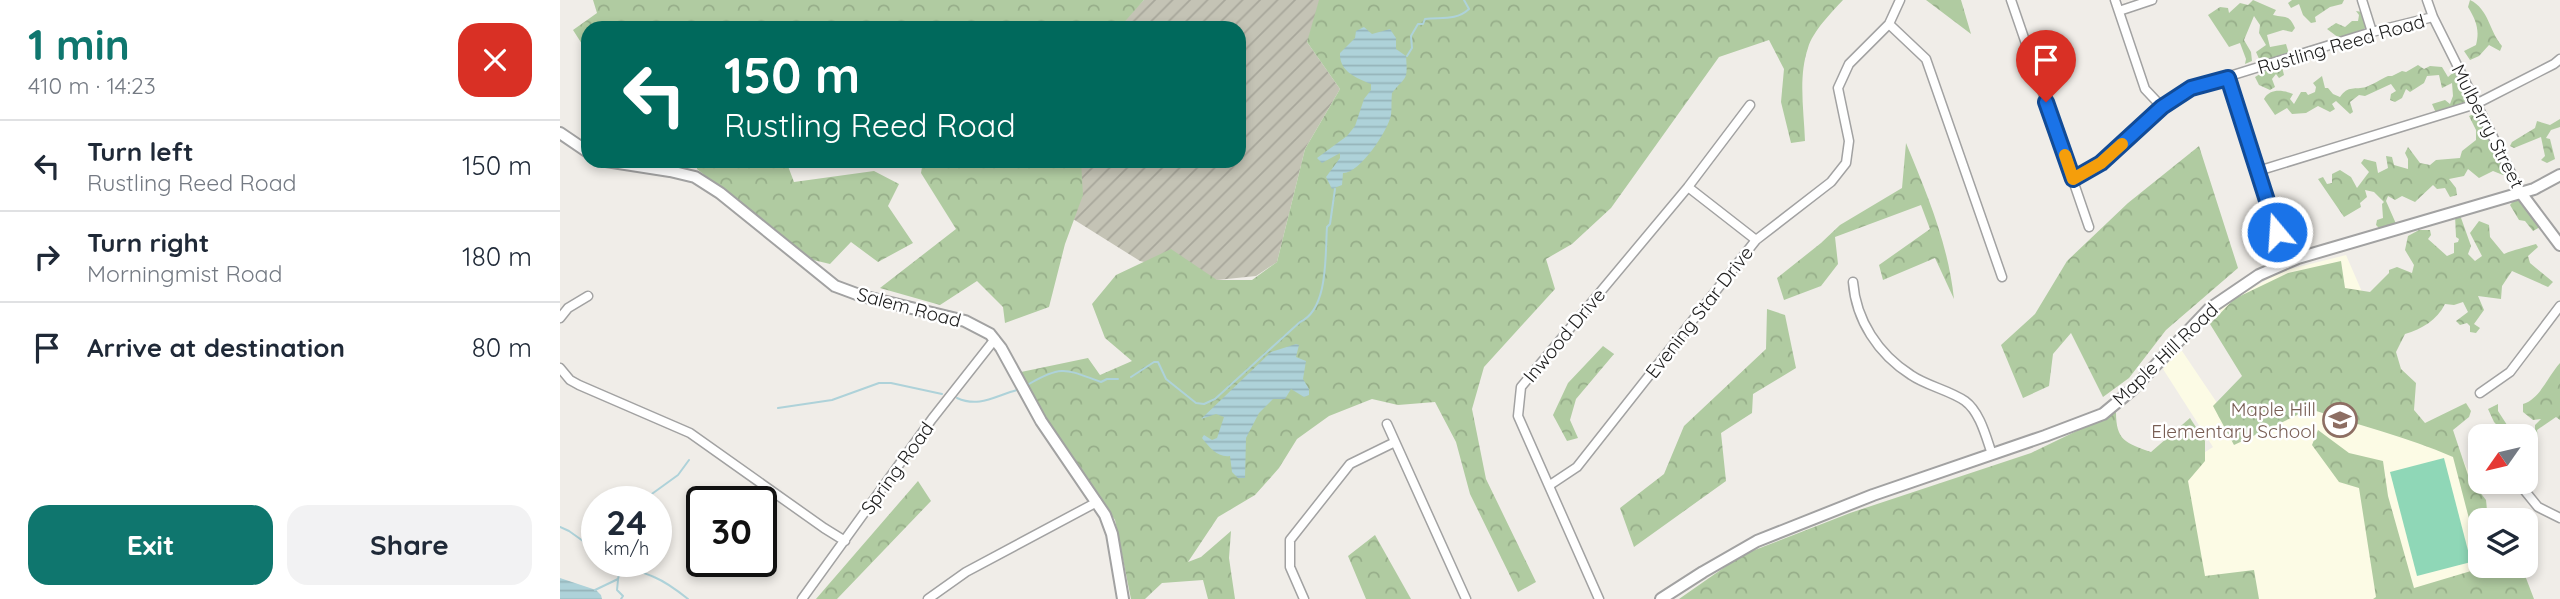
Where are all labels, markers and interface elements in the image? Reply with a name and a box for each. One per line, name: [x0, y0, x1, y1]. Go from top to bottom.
street label: Rustling Reed Road: [2254, 9, 2428, 79]
text: 1 min: [28, 18, 130, 71]
button: close: [458, 23, 532, 97]
pin: [2016, 30, 2076, 102]
icon: arrive: [2027, 41, 2065, 79]
text: 150 m: [724, 44, 860, 105]
icon: left: [609, 49, 700, 140]
street label: Mulberry Street: [2447, 60, 2529, 192]
text: 410 m · 14:23: [28, 71, 156, 100]
text: Rustling Reed Road: [724, 105, 1016, 145]
text: Turn left: [87, 135, 194, 168]
icon: left: [28, 147, 66, 185]
text: 150 m: [462, 149, 532, 182]
text: Rustling Reed Road: [87, 168, 297, 197]
position arrow: [2240, 195, 2314, 269]
text: Turn right: [87, 226, 209, 259]
icon: right: [28, 238, 66, 276]
text: 180 m: [462, 240, 532, 273]
street label: Evening Star Drive: [1640, 241, 1758, 383]
text: Morningmist Road: [87, 259, 282, 288]
street label: Salem Road: [854, 282, 964, 332]
street label: Inwood Drive: [1518, 283, 1610, 387]
street label: Maple Hill Road: [2107, 298, 2223, 410]
icon: arrive: [28, 329, 66, 367]
text: Arrive at destination: [87, 331, 345, 364]
text: 80 m: [472, 331, 532, 364]
place label: Maple Hill Elementary School: [2151, 397, 2316, 443]
school or university icon: Maple Hill Elementary School: [2321, 401, 2359, 439]
street label: Spring Road: [855, 417, 939, 519]
north arrow: [2468, 424, 2538, 494]
map controls: [2468, 424, 2538, 578]
speed limit sign: 30: [686, 486, 777, 577]
text: 24: [606, 500, 647, 544]
button: Exit: [28, 505, 273, 585]
button: Share: [287, 505, 532, 585]
button: layers: [2468, 508, 2538, 578]
text: km/h: [604, 537, 649, 560]

